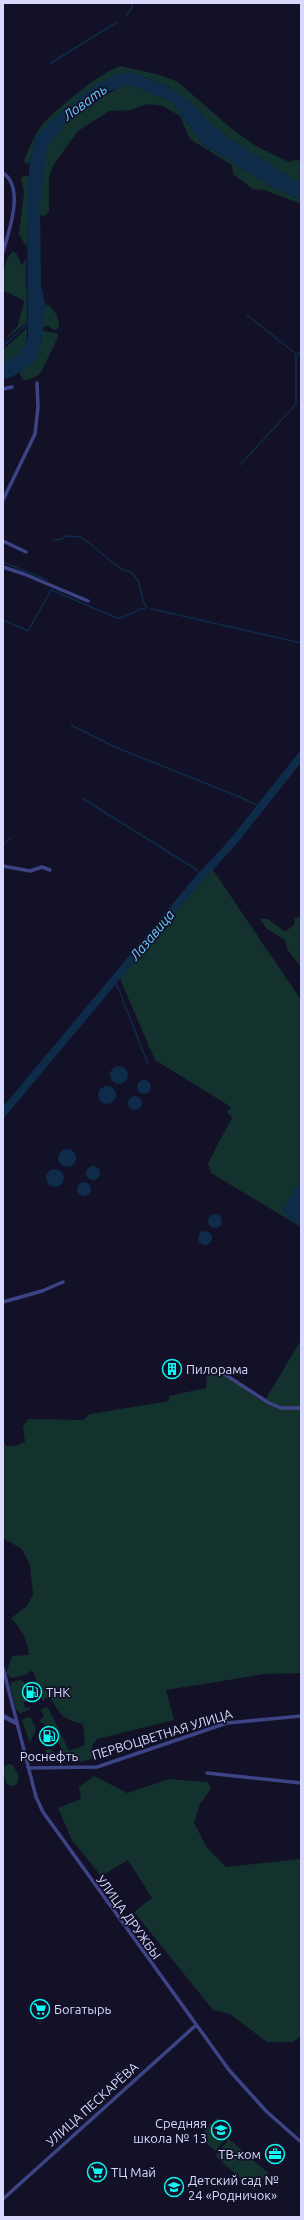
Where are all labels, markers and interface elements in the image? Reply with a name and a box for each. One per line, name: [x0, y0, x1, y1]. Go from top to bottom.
water label: Ловать: [59, 81, 110, 124]
water label: Лазавица: [126, 906, 178, 964]
building icon: Пилорама: [161, 1358, 183, 1380]
place label: Пилорама: [186, 1362, 248, 1376]
fuel station icon: ТНК: [21, 1681, 43, 1703]
place label: ТНК: [46, 1685, 70, 1699]
street label: ПЕРВОЦВЕТНАЯ УЛИЦА: [90, 1706, 234, 1762]
fuel station icon: Роснефть: [38, 1725, 60, 1747]
place label: Роснефть: [20, 1749, 78, 1763]
street label: УЛИЦА ДРУЖБЫ: [94, 1872, 164, 1962]
supermarket icon: Богатырь: [29, 1998, 51, 2020]
place label: Богатырь: [54, 2002, 112, 2016]
street label: УЛИЦА ПЕСКАРЁВА: [43, 2058, 141, 2149]
place label: Средняя школа № 13: [133, 2116, 207, 2145]
school or university icon: Средняя школа № 13: [210, 2119, 232, 2141]
office icon: ТВ-ком: [264, 2143, 286, 2165]
place label: ТВ-ком: [218, 2147, 261, 2161]
supermarket icon: ТЦ Май: [86, 2161, 108, 2183]
place label: ТЦ Май: [111, 2165, 156, 2179]
place label: Детский сад № 24 «Родничок»: [188, 2173, 279, 2202]
school or university icon: Детский сад № 24 «Родничок»: [163, 2176, 185, 2198]

